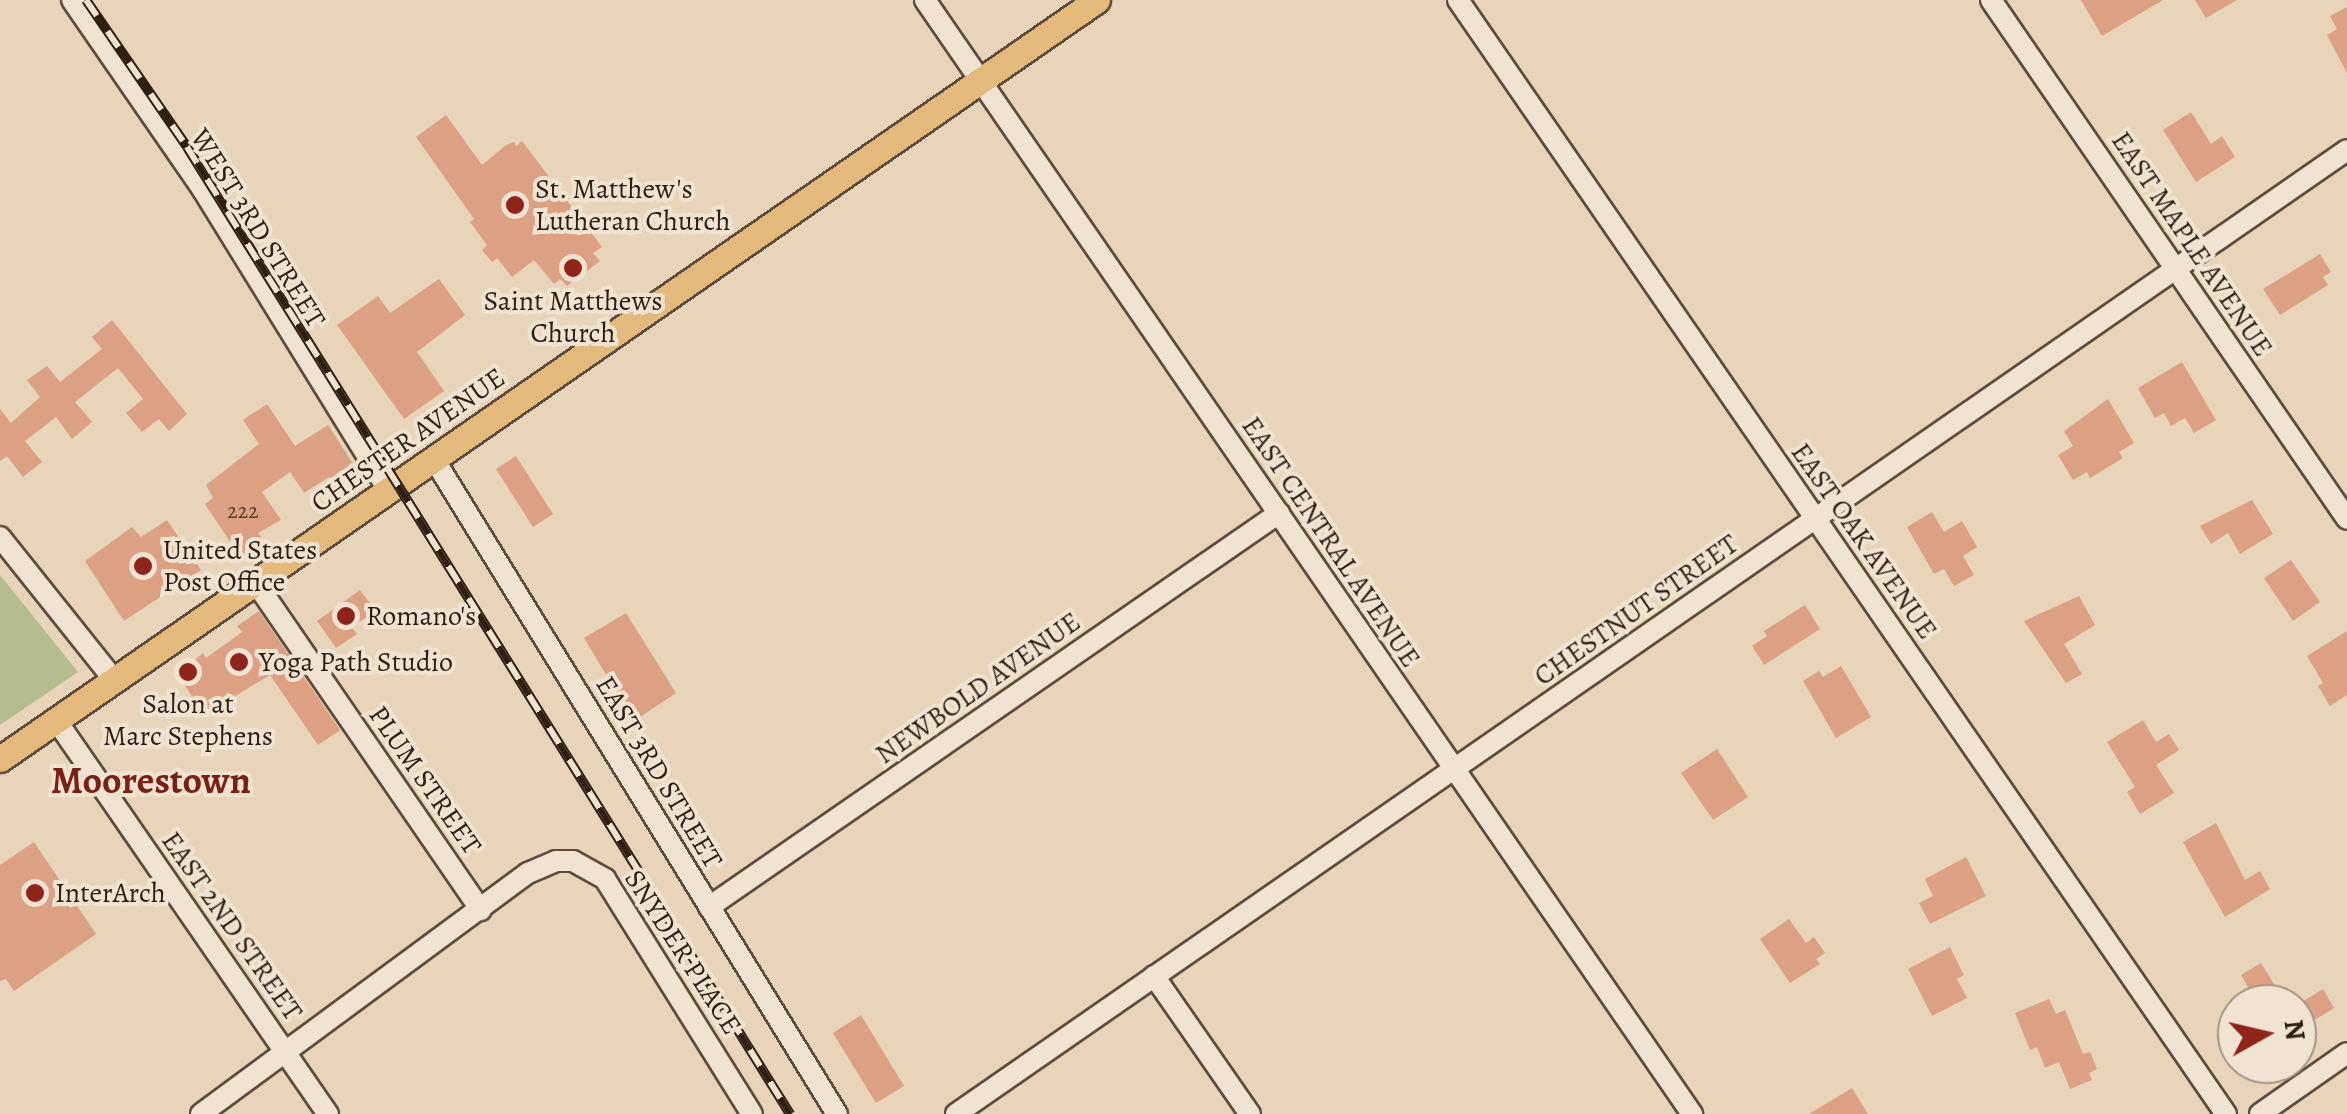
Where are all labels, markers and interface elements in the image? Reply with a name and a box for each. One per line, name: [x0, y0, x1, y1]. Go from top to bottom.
street label: WEST 3RD STREET: [183, 122, 333, 334]
street label: EAST MAPLE AVENUE: [2104, 125, 2280, 363]
place label: St. Matthew's Lutheran Church: [535, 172, 730, 238]
marker: St. Matthew's Lutheran Church: [504, 194, 526, 216]
marker: Saint Matthews Church: [562, 257, 584, 279]
place label: Saint Matthews Church: [484, 284, 662, 350]
street label: CHESTER AVENUE: [305, 361, 511, 519]
street label: EAST CENTRAL AVENUE: [1235, 410, 1427, 674]
street label: EAST OAK AVENUE: [1784, 436, 1944, 646]
house number: 222: [227, 499, 259, 525]
street label: CHESTNUT STREET: [1528, 527, 1744, 693]
place label: United States Post Office: [163, 533, 317, 599]
marker: United States Post Office: [132, 555, 154, 577]
place label: Romano's: [366, 599, 476, 633]
marker: Romano's: [335, 605, 357, 627]
street label: NEWBOLD AVENUE: [869, 605, 1087, 771]
place label: Yoga Path Studio: [259, 645, 453, 679]
marker: Yoga Path Studio: [228, 651, 250, 673]
marker: Salon at Marc Stephens: [177, 661, 199, 683]
street label: EAST 3RD STREET: [588, 670, 730, 874]
place label: Salon at Marc Stephens: [103, 687, 273, 753]
street label: PLUM STREET: [361, 699, 489, 861]
district label: Moorestown: [51, 758, 251, 804]
street label: EAST 2ND STREET: [154, 825, 310, 1027]
street label: SNYDER PLACE: [617, 863, 749, 1041]
place label: InterArch: [55, 876, 166, 910]
marker: InterArch: [24, 882, 46, 904]
north arrow: [2217, 984, 2317, 1084]
text: N: [2274, 1017, 2315, 1043]

